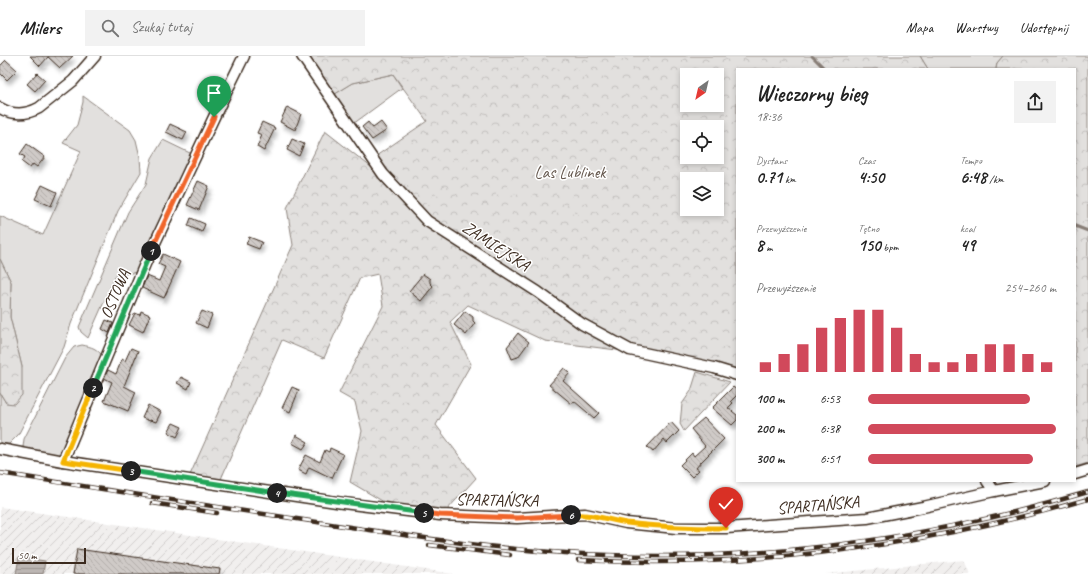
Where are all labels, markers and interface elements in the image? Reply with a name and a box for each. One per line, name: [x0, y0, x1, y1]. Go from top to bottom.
search box: [85, 10, 365, 46]
text: Milers: [20, 16, 61, 40]
icon: search: [99, 17, 121, 39]
text: Szukaj tutaj: [131, 18, 192, 37]
text: Mapa: [906, 19, 933, 36]
text: Warstwy: [955, 19, 998, 36]
text: Udostępnij: [1020, 19, 1068, 36]
north arrow: [680, 68, 724, 112]
map controls: [680, 68, 724, 216]
pin: [197, 76, 231, 117]
text: Wieczorny bieg: [756, 80, 867, 108]
button: share: [1014, 81, 1056, 123]
icon: arrive: [203, 82, 225, 104]
text: 18:36: [756, 109, 782, 125]
button: locate: [680, 120, 724, 164]
text: Dystans: [756, 153, 787, 167]
text: Czas: [858, 153, 875, 167]
text: Tempo: [960, 153, 982, 167]
park label: Las Lublinek: [535, 162, 607, 183]
text: 0.71: [756, 167, 782, 188]
text: 4:50: [858, 167, 884, 188]
text: 6:48: [960, 167, 987, 188]
button: layers: [680, 172, 724, 216]
text: km: [782, 172, 796, 186]
text: /km: [987, 172, 1004, 186]
street label: ZAMIEJSKA: [458, 216, 535, 276]
text: Przewyższenie: [756, 221, 806, 235]
text: Tętno: [858, 221, 879, 235]
text: kcal: [960, 221, 975, 235]
text: 8: [756, 235, 764, 256]
text: 150: [858, 235, 881, 256]
text: 49: [960, 235, 975, 256]
text: m: [764, 240, 772, 254]
text: bpm: [881, 240, 898, 254]
pin: 1: [141, 241, 161, 261]
text: 1: [149, 244, 153, 258]
street label: OSTOWA: [95, 266, 135, 322]
text: Przewyższenie: [756, 280, 816, 296]
text: 254–260 m: [1005, 280, 1056, 296]
pin: 2: [83, 378, 103, 398]
text: 2: [91, 381, 95, 395]
text: 100 m: [756, 391, 784, 407]
text: 6:53: [820, 391, 840, 407]
text: 200 m: [756, 421, 784, 437]
text: 6:38: [820, 421, 840, 437]
text: 300 m: [756, 451, 784, 467]
text: 6:51: [820, 451, 840, 467]
pin: 3: [121, 461, 141, 481]
text: 3: [129, 464, 133, 478]
pin: 4: [267, 483, 287, 503]
text: 4: [275, 486, 279, 500]
pin: [709, 487, 743, 528]
street label: SPARTAŃSKA: [456, 488, 540, 511]
street label: SPARTAŃSKA: [776, 490, 861, 519]
icon: check: [715, 493, 737, 515]
pin: 5: [414, 503, 434, 523]
pin: 6: [561, 505, 581, 525]
text: 5: [422, 506, 426, 520]
text: 6: [568, 508, 574, 522]
scale bar: [12, 546, 86, 565]
text: 50 m: [18, 548, 37, 562]

